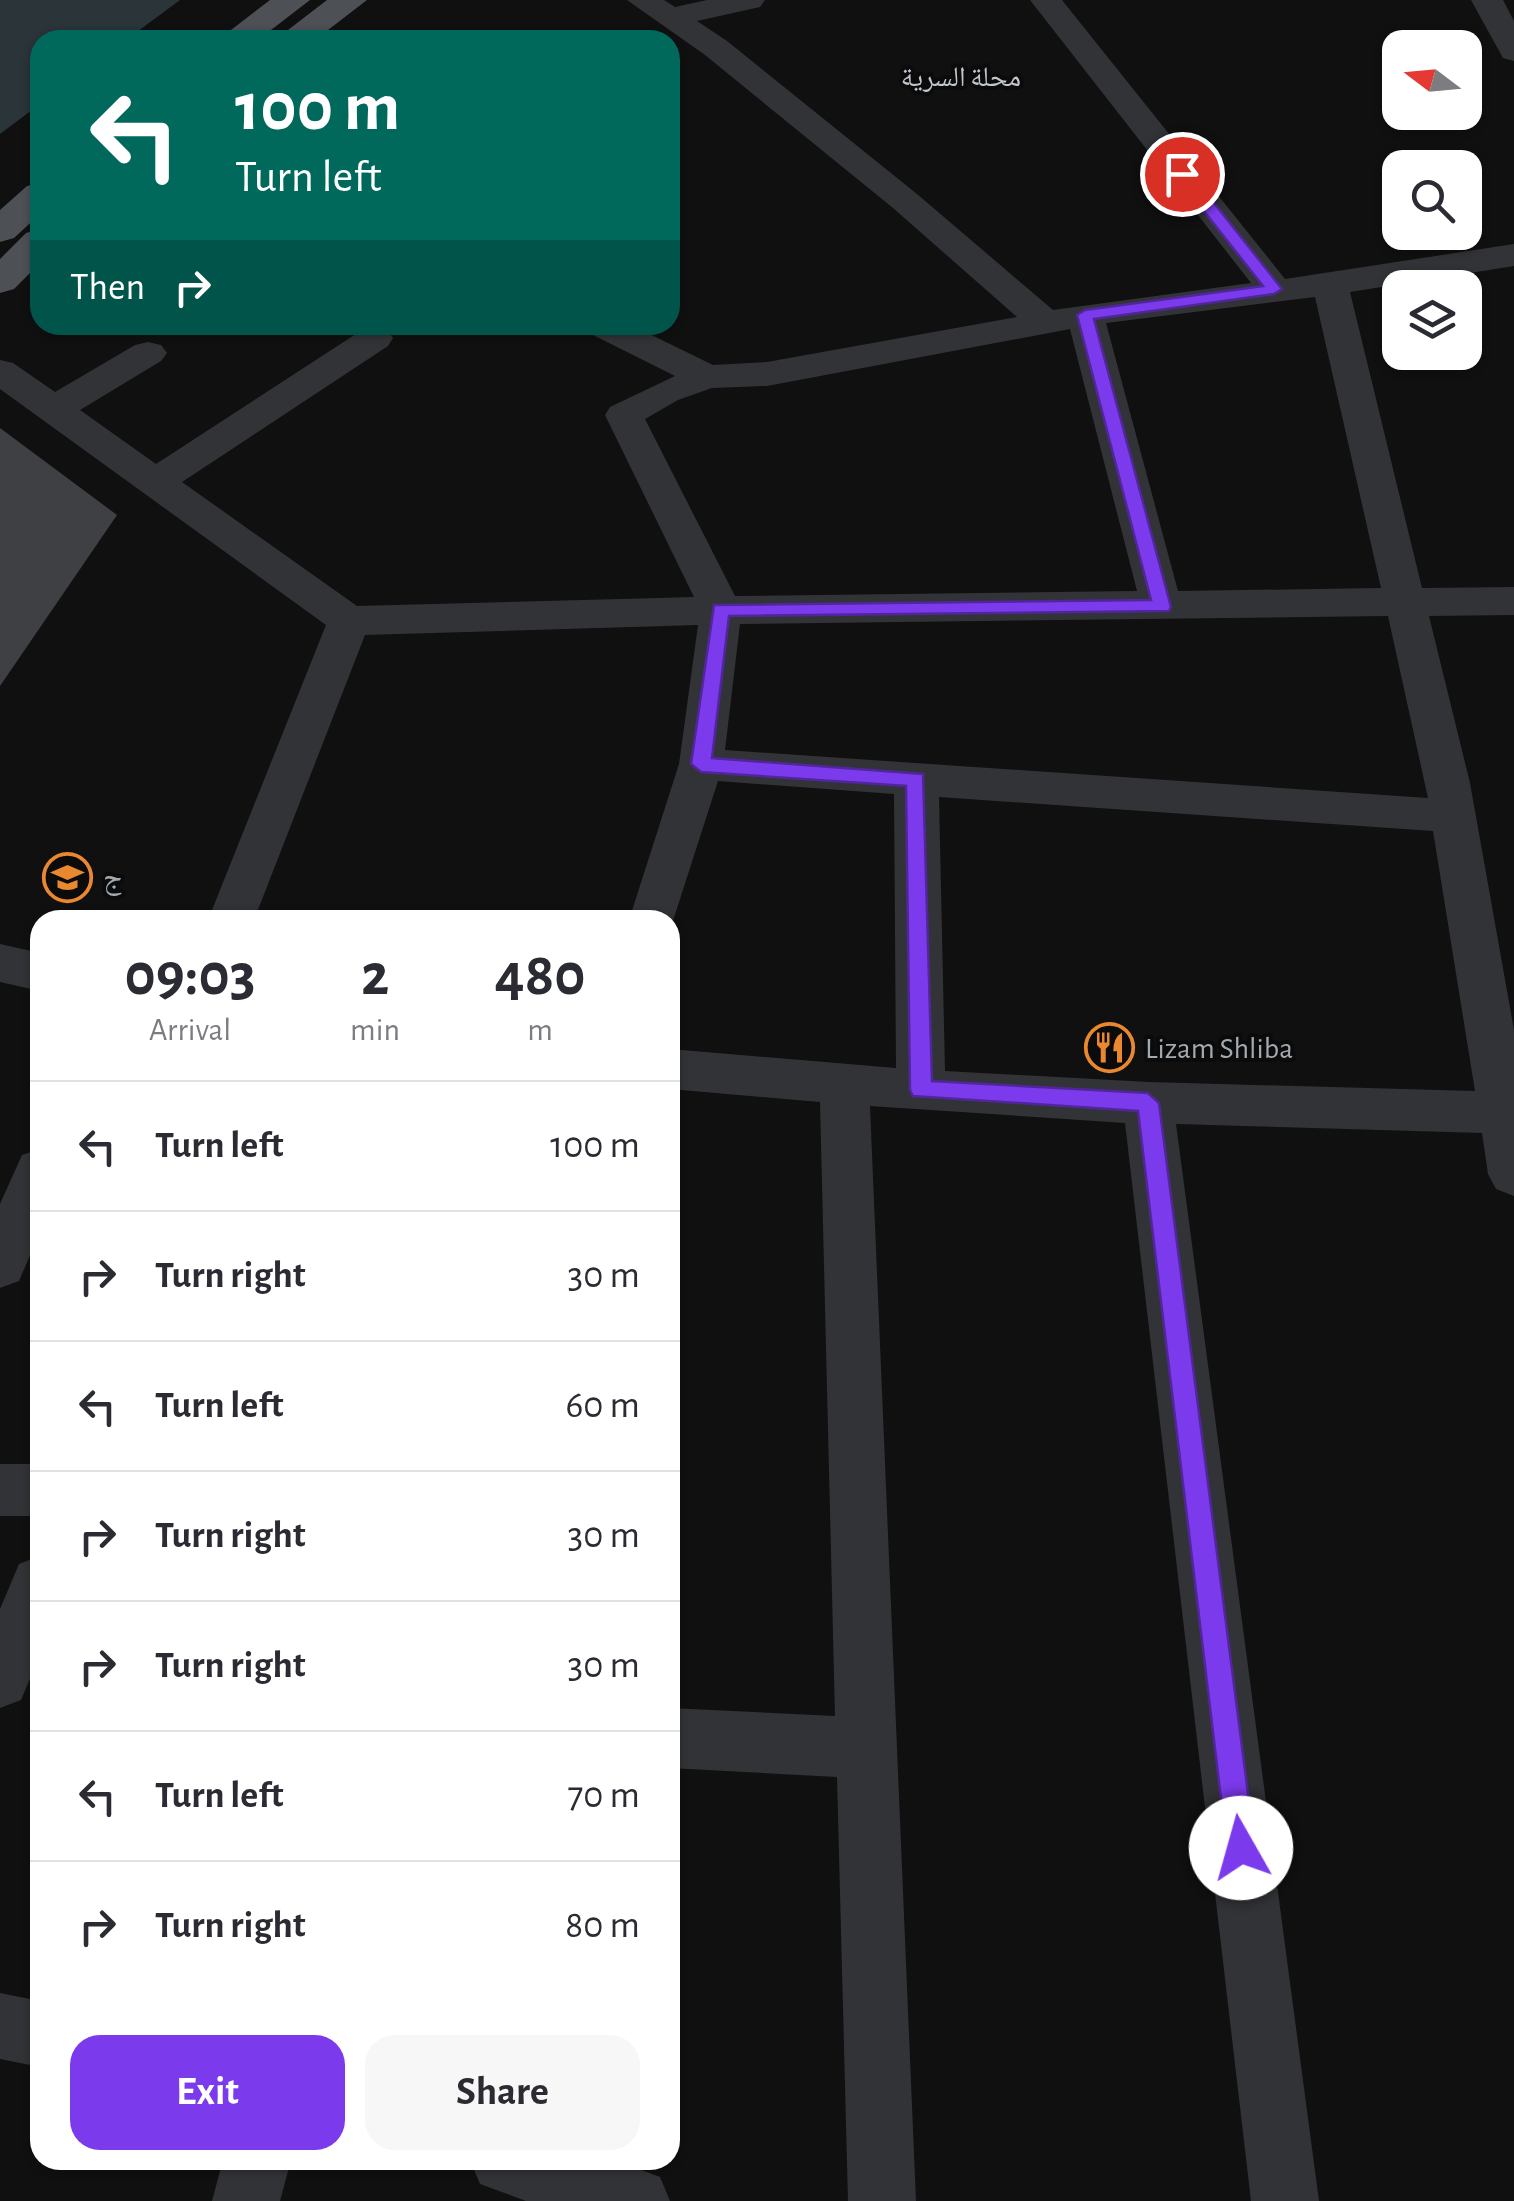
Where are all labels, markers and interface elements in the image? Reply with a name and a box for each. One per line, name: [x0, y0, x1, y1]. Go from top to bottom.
north arrow: [1382, 30, 1482, 130]
map controls: [1382, 30, 1482, 370]
district label: محلة السرية: [901, 64, 1021, 92]
icon: left: [70, 70, 200, 200]
text: 100 m: [235, 73, 400, 143]
pin: [1140, 132, 1225, 217]
icon: arrive: [1155, 147, 1210, 202]
button: search: [1382, 150, 1482, 250]
text: Turn left: [235, 155, 382, 200]
icon: right: [165, 260, 220, 315]
text: Then: [70, 269, 145, 307]
button: layers: [1382, 270, 1482, 370]
school or university icon: ج: [42, 851, 94, 903]
place label: ج: [103, 863, 122, 896]
text: 09:03: [125, 946, 256, 1006]
text: 2: [361, 946, 389, 1006]
text: 480: [494, 946, 586, 1006]
text: Arrival: [149, 1014, 231, 1046]
text: min: [350, 1014, 400, 1046]
text: m: [527, 1014, 553, 1046]
restaurant icon: Lizam Shliba: [1084, 1022, 1136, 1074]
place label: Lizam Shliba: [1145, 1034, 1293, 1064]
icon: left: [70, 1119, 125, 1174]
text: Turn left: [155, 1127, 283, 1165]
text: 100 m: [550, 1127, 640, 1165]
icon: right: [70, 1249, 125, 1304]
text: Turn right: [155, 1257, 305, 1295]
text: 30 m: [568, 1257, 640, 1295]
icon: left: [70, 1379, 125, 1434]
text: Turn left: [155, 1387, 283, 1425]
text: 60 m: [565, 1387, 640, 1425]
icon: right: [70, 1509, 125, 1564]
text: Turn right: [155, 1517, 305, 1555]
text: 30 m: [568, 1517, 640, 1555]
icon: right: [70, 1639, 125, 1694]
text: Turn right: [155, 1647, 305, 1685]
text: 30 m: [568, 1647, 640, 1685]
icon: left: [70, 1769, 125, 1824]
text: Turn left: [155, 1777, 283, 1815]
text: 70 m: [567, 1777, 640, 1815]
position arrow: [1189, 1796, 1293, 1900]
icon: right: [70, 1899, 125, 1954]
text: Turn right: [155, 1907, 305, 1945]
text: 80 m: [565, 1907, 640, 1945]
button: Exit: [70, 2035, 345, 2150]
button: Share: [365, 2035, 640, 2150]

